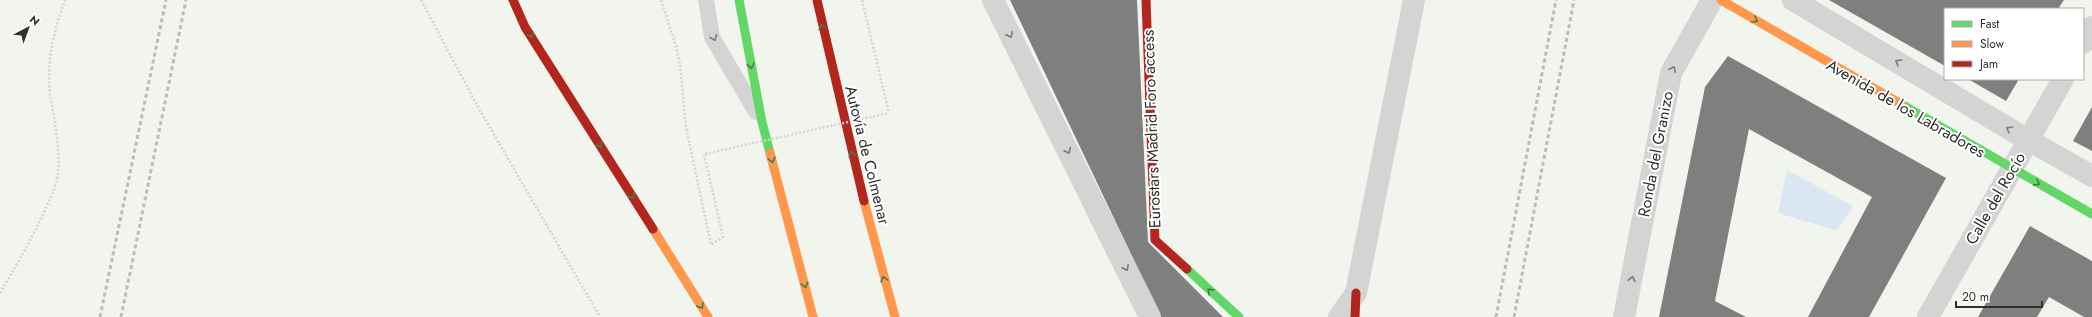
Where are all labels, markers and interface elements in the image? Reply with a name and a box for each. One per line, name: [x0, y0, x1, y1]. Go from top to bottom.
north arrow: [8, 8, 48, 48]
legend: [1944, 8, 2084, 80]
text: N: [26, 12, 43, 29]
one-way arrow: [1751, 15, 1758, 22]
text: Fast: [1980, 15, 1999, 33]
one-way arrow: [818, 24, 826, 30]
street label: Eurostars Madrid Foro access: [1137, 29, 1166, 229]
one-way arrow: [526, 31, 533, 38]
one-way arrow: [1005, 31, 1013, 38]
one-way arrow: [709, 34, 717, 41]
text: Slow: [1980, 35, 2005, 53]
street label: Avenida de los Labradores: [1822, 54, 1989, 163]
text: Jam: [1978, 55, 1998, 73]
one-way arrow: [1895, 60, 1902, 67]
one-way arrow: [746, 63, 754, 69]
one-way arrow: [1668, 66, 1676, 73]
street label: Autovía de Colmenar: [839, 83, 896, 228]
street label: Ronda del Granizo: [1632, 89, 1679, 219]
one-way arrow: [2006, 126, 2013, 134]
one-way arrow: [595, 141, 602, 148]
one-way arrow: [1063, 147, 1071, 155]
street label: Calle del Rocío: [1960, 148, 2031, 249]
one-way arrow: [848, 150, 856, 157]
one-way arrow: [767, 156, 776, 163]
one-way arrow: [2033, 178, 2040, 185]
one-way arrow: [627, 192, 634, 199]
one-way arrow: [1121, 264, 1129, 271]
one-way arrow: [880, 276, 889, 283]
one-way arrow: [1627, 276, 1635, 282]
one-way arrow: [800, 282, 809, 289]
scale bar: [1956, 283, 2042, 309]
one-way arrow: [1207, 288, 1215, 295]
text: 20 m: [1962, 288, 1989, 306]
one-way arrow: [696, 302, 704, 309]

